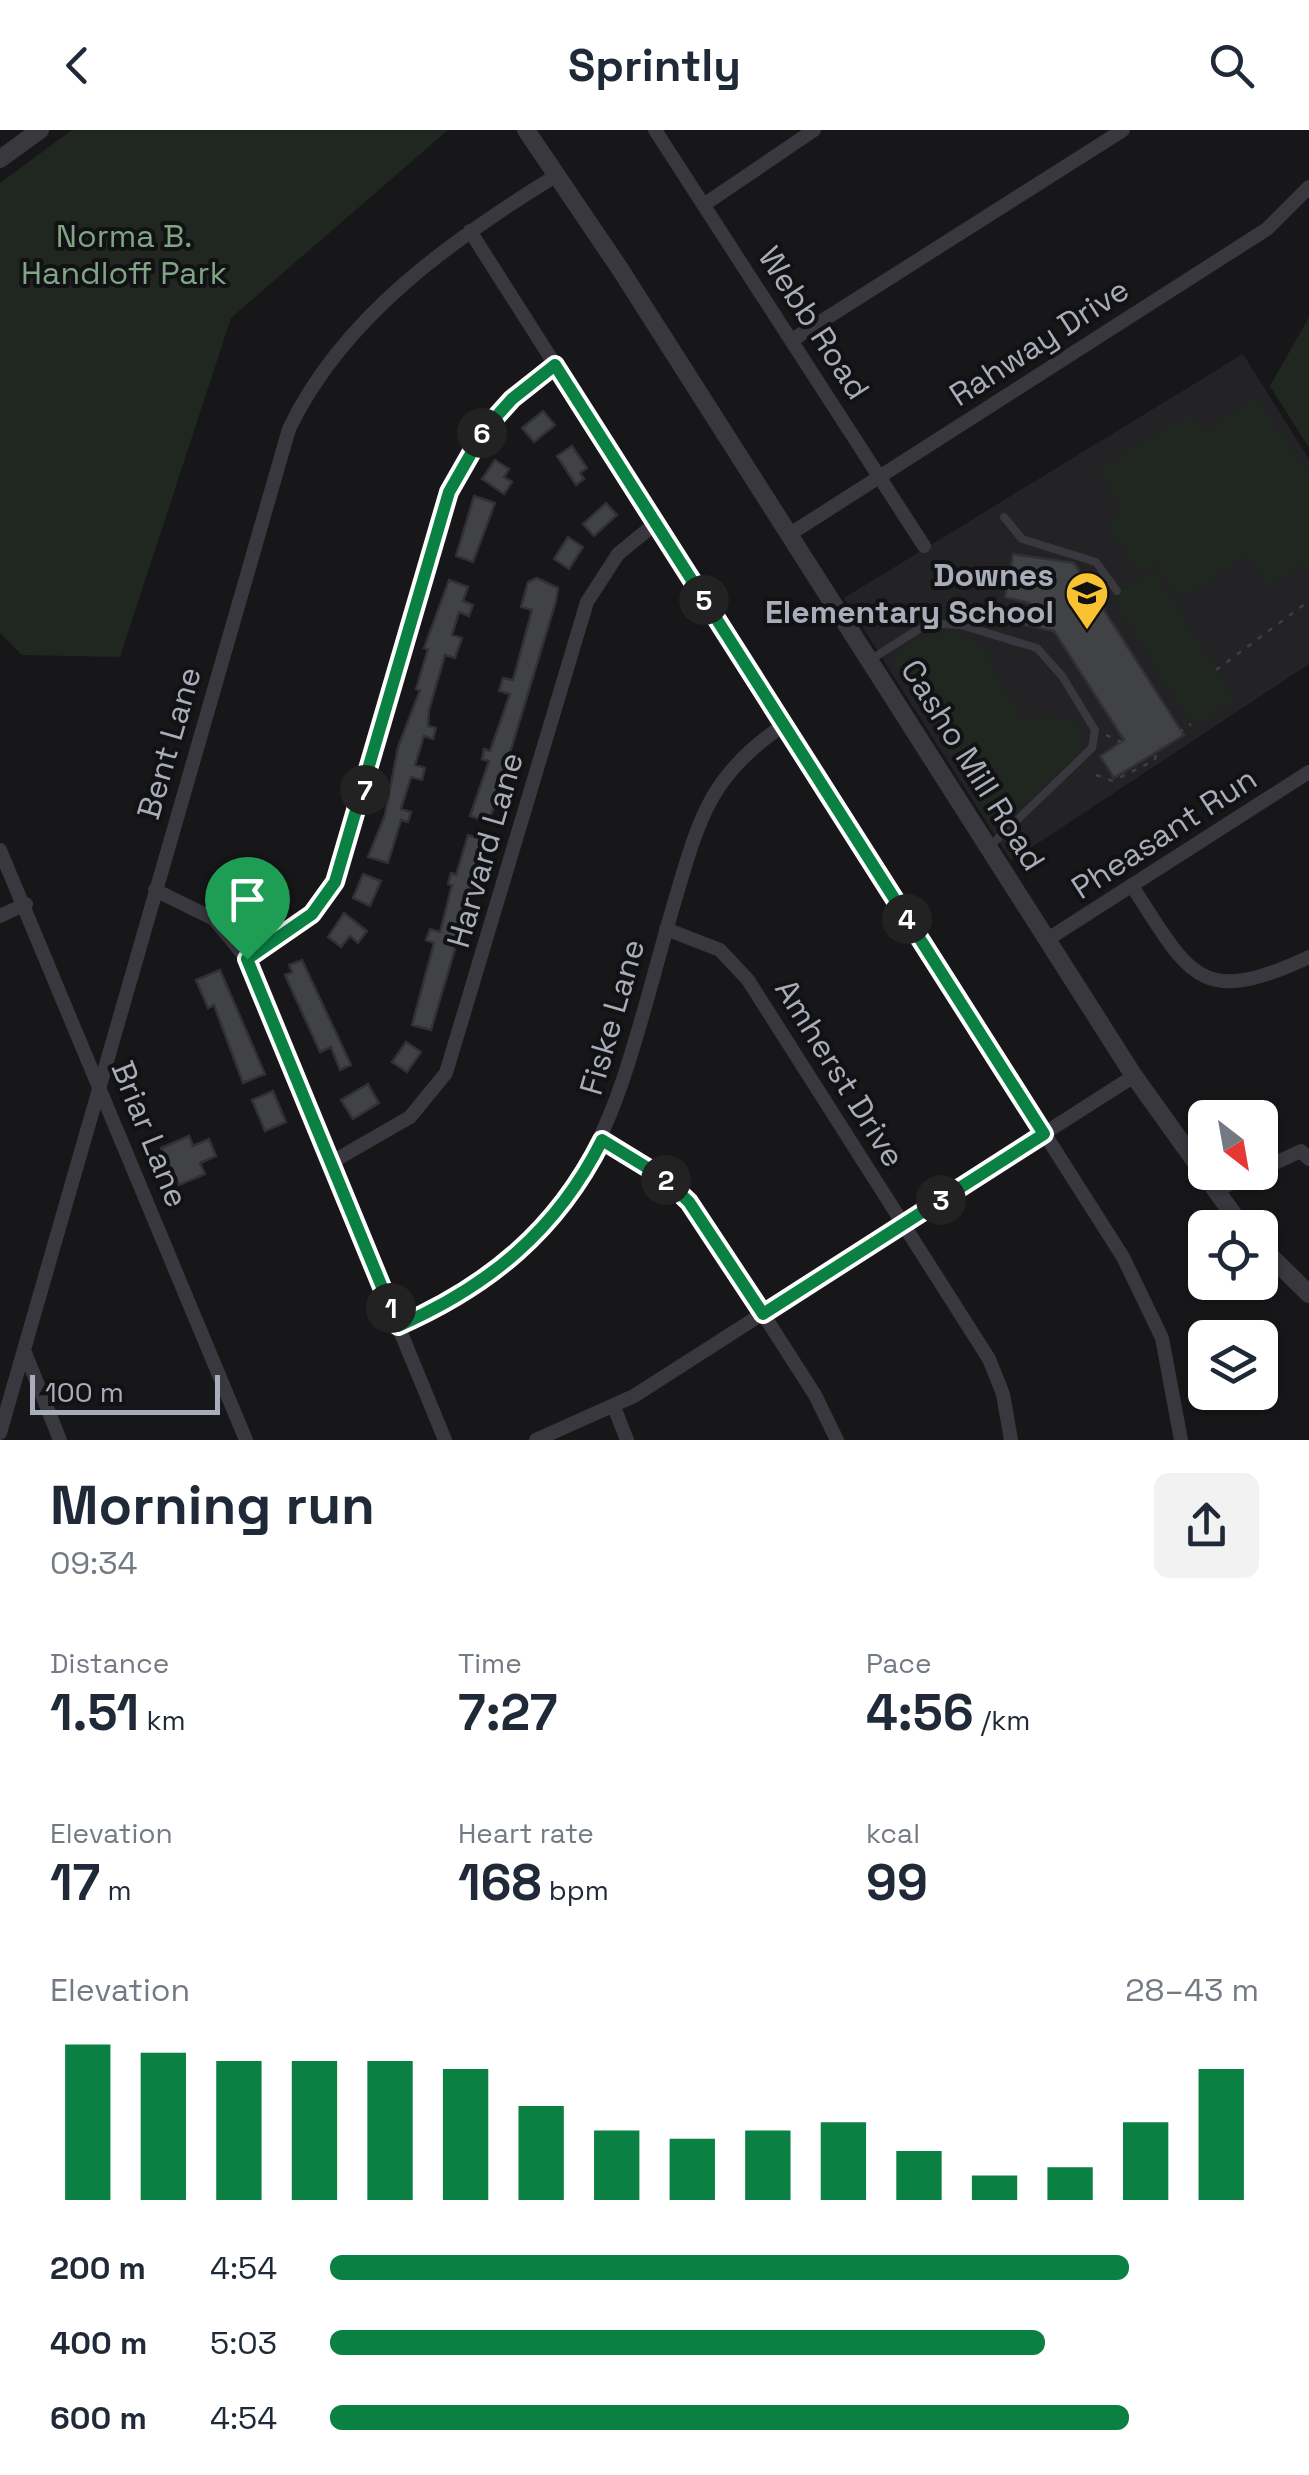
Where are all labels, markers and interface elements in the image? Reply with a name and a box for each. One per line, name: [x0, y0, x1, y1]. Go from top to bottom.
text: Sprintly: [568, 37, 741, 94]
icon: back: [50, 38, 105, 93]
icon: search: [1204, 38, 1259, 93]
park label: Norma B. Handloff Park: [21, 216, 227, 293]
street label: Webb Road: [750, 239, 878, 407]
street label: Rahway Drive: [942, 269, 1136, 415]
pin: 6: [457, 408, 507, 458]
text: 6: [473, 415, 491, 451]
place label: Downes Elementary School: [765, 555, 1054, 632]
school or university icon: Downes Elementary School: [1064, 570, 1110, 631]
pin: 5: [679, 575, 729, 625]
text: 5: [696, 582, 712, 618]
street label: Casho Mill Road: [892, 652, 1054, 878]
street label: Bent Lane: [128, 662, 210, 824]
street label: Harvard Lane: [438, 748, 532, 952]
street label: Pheasant Run: [1064, 758, 1264, 908]
pin: 7: [340, 765, 390, 815]
text: 7: [357, 772, 373, 808]
pin: [205, 857, 290, 960]
icon: arrive: [220, 872, 275, 927]
pin: 4: [882, 894, 932, 944]
text: 4: [898, 901, 916, 937]
street label: Fiske Lane: [571, 935, 653, 1099]
street label: Amherst Drive: [766, 972, 914, 1174]
street label: Briar Lane: [103, 1055, 197, 1213]
north arrow: [1188, 1100, 1278, 1190]
map controls: [1188, 1100, 1278, 1410]
pin: 2: [641, 1155, 691, 1205]
text: 2: [658, 1162, 674, 1198]
pin: 3: [916, 1175, 966, 1225]
text: 3: [932, 1182, 950, 1218]
button: locate: [1188, 1210, 1278, 1300]
pin: 1: [366, 1283, 416, 1333]
text: 1: [385, 1290, 397, 1326]
button: layers: [1188, 1320, 1278, 1410]
scale bar: [30, 1370, 220, 1414]
text: 100 m: [45, 1374, 124, 1410]
text: Morning run: [50, 1470, 375, 1540]
button: share: [1154, 1473, 1259, 1578]
text: 09:34: [50, 1543, 138, 1583]
text: Distance: [50, 1645, 169, 1681]
text: Time: [458, 1645, 522, 1681]
text: Pace: [866, 1645, 932, 1681]
text: 1.51: [50, 1681, 139, 1745]
text: 7:27: [458, 1681, 558, 1745]
text: 4:56: [866, 1681, 974, 1745]
text: km: [139, 1702, 186, 1738]
text: /km: [974, 1702, 1030, 1738]
text: Elevation: [50, 1815, 173, 1851]
text: Heart rate: [458, 1815, 594, 1851]
text: kcal: [866, 1815, 920, 1851]
text: 17: [50, 1851, 100, 1915]
text: 168: [458, 1851, 542, 1915]
text: 99: [866, 1851, 928, 1915]
text: m: [100, 1872, 132, 1908]
text: bpm: [542, 1872, 609, 1908]
text: Elevation: [50, 1970, 190, 2010]
text: 28–43 m: [1125, 1970, 1259, 2010]
text: 200 m: [50, 2248, 146, 2288]
text: 4:54: [210, 2248, 277, 2288]
text: 400 m: [50, 2323, 147, 2363]
text: 5:03: [210, 2323, 277, 2363]
text: 600 m: [50, 2398, 147, 2438]
text: 4:54: [210, 2398, 277, 2438]

